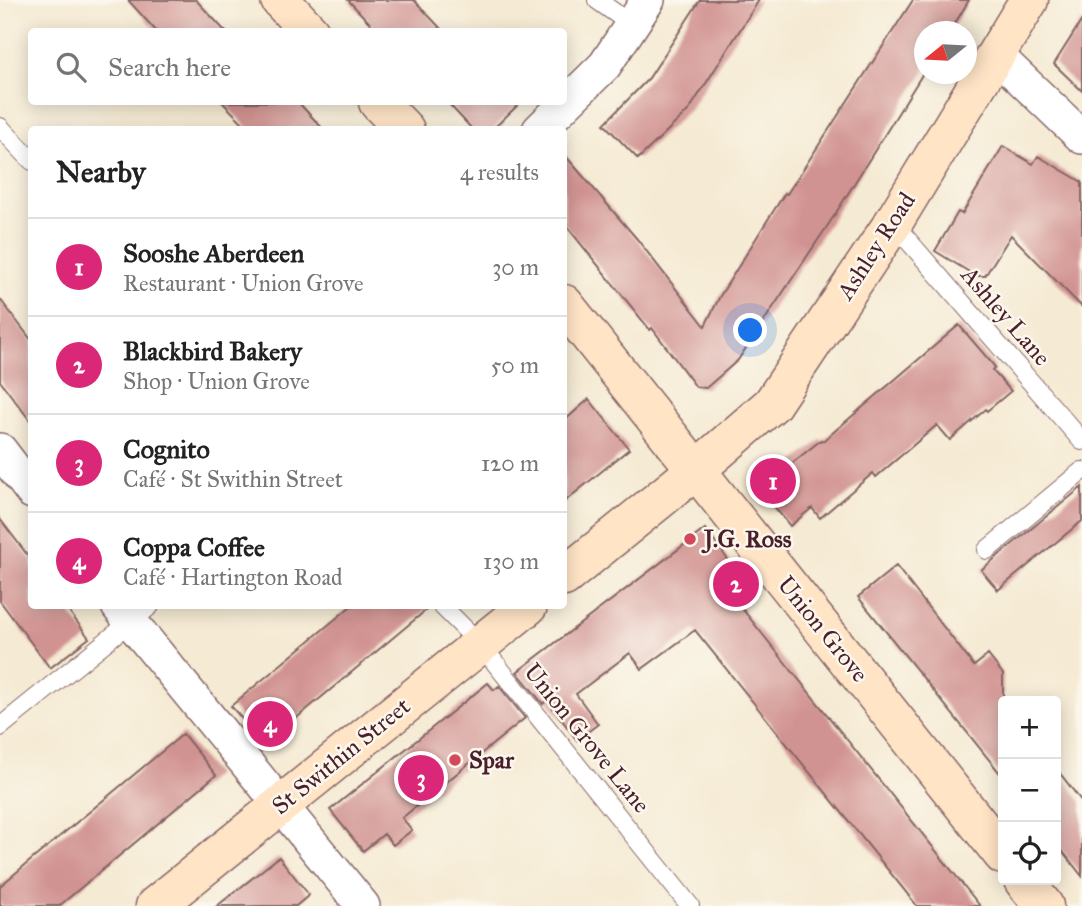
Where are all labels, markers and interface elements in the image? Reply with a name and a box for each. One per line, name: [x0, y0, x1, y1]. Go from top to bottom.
north arrow: [914, 21, 977, 84]
search box: [28, 28, 567, 105]
icon: search: [52, 48, 90, 86]
text: Search here: [108, 51, 231, 83]
text: Nearby: [56, 154, 146, 190]
text: 4 results: [460, 158, 539, 186]
street label: Ashley Road: [830, 187, 922, 306]
text: Sooshe Aberdeen: [123, 237, 304, 269]
text: 1: [74, 253, 84, 281]
text: 30 m: [492, 253, 539, 281]
street label: Ashley Lane: [954, 259, 1057, 372]
text: Restaurant · Union Grove: [123, 269, 364, 297]
your location: [733, 313, 767, 347]
text: Blackbird Bakery: [123, 335, 302, 367]
text: 2: [73, 351, 85, 379]
text: 50 m: [491, 351, 539, 379]
text: Shop · Union Grove: [123, 367, 310, 395]
text: Cognito: [123, 433, 210, 465]
text: 3: [74, 449, 84, 477]
text: 120 m: [481, 449, 539, 477]
pin: 1: [750, 455, 796, 507]
text: Café · St Swithin Street: [123, 465, 343, 493]
place label: J.G. Ross: [701, 524, 792, 554]
text: Coppa Coffee: [123, 531, 265, 563]
marker: J.G. Ross: [682, 531, 698, 547]
text: 4: [73, 547, 85, 575]
text: 130 m: [483, 547, 539, 575]
pin: 2: [713, 558, 759, 610]
text: Café · Hartington Road: [123, 563, 343, 591]
street label: Union Grove: [771, 570, 875, 688]
street label: Union Grove Lane: [517, 657, 657, 819]
street label: St Swithin Street: [266, 691, 417, 821]
map controls: [998, 696, 1061, 885]
button: +: [998, 696, 1061, 759]
pin: 4: [247, 698, 293, 750]
place label: Spar: [469, 745, 515, 775]
pin: 3: [398, 752, 444, 804]
marker: Spar: [447, 752, 463, 768]
button: −: [998, 759, 1061, 822]
button: locate: [998, 822, 1061, 885]

